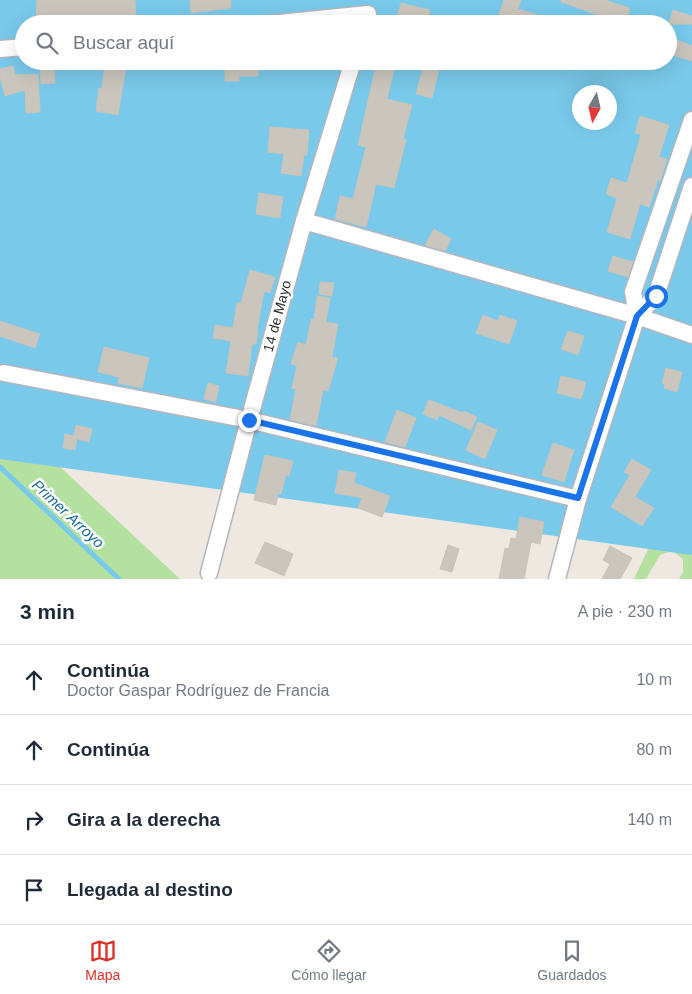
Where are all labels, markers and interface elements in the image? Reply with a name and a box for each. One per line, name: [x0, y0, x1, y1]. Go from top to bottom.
search box: [15, 15, 677, 70]
icon: search: [33, 29, 61, 57]
text: Buscar aquí: [73, 32, 174, 53]
north arrow: [572, 85, 617, 130]
street label: 14 de Mayo: [260, 278, 294, 353]
route start: [645, 285, 668, 308]
route end: [238, 409, 261, 432]
water label: Primer Arroyo: [29, 476, 108, 551]
text: 3 min: [20, 600, 75, 623]
text: A pie · 230 m: [578, 603, 672, 620]
text: Continúa: [67, 660, 149, 681]
icon: ahead: [20, 666, 48, 694]
text: 10 m: [636, 671, 672, 688]
text: Doctor Gaspar Rodríguez de Francia: [67, 682, 329, 699]
icon: ahead: [20, 736, 48, 764]
text: Continúa: [67, 739, 149, 760]
text: 80 m: [636, 741, 672, 758]
icon: right: [20, 806, 48, 834]
text: Gira a la derecha: [67, 809, 220, 830]
text: 140 m: [628, 811, 672, 828]
icon: arrive: [20, 876, 48, 904]
text: Llegada al destino: [67, 879, 233, 900]
tab: Mapa: [85, 937, 120, 983]
tab: Cómo llegar: [291, 937, 367, 983]
tab: Guardados: [537, 937, 607, 983]

